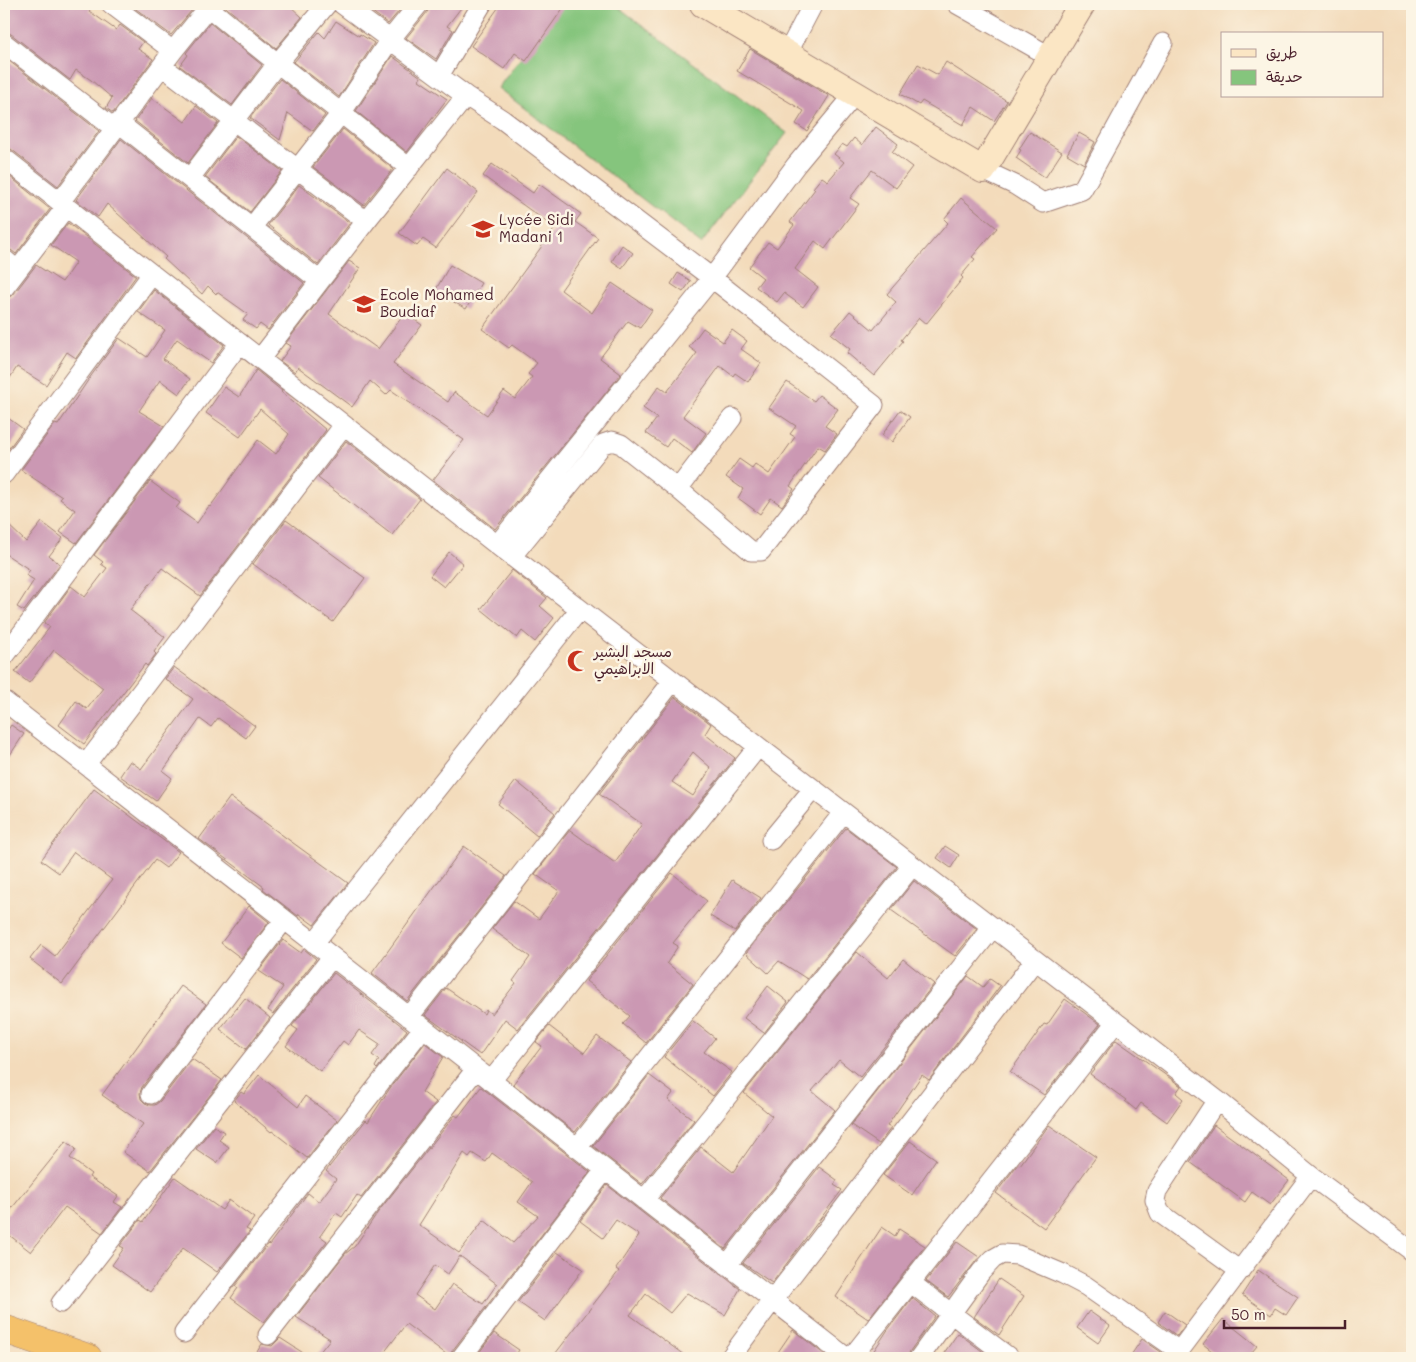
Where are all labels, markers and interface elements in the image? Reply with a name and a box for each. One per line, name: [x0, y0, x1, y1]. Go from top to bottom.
legend: [1221, 32, 1384, 98]
text: طريق: [1266, 42, 1298, 62]
text: حديقة: [1266, 66, 1303, 86]
place label: Lycée Sidi Madani 1: [499, 209, 574, 246]
school or university icon: Lycée Sidi Madani 1: [470, 216, 496, 242]
place label: Ecole Mohamed Boudiaf: [380, 284, 494, 321]
school or university icon: Ecole Mohamed Boudiaf: [351, 291, 377, 317]
place label: مسجد البشير الابراهيمي: [592, 641, 672, 682]
mosque icon: مسجد البشير الابراهيمي: [565, 648, 591, 674]
scale bar: [1224, 1297, 1345, 1329]
text: 50 m: [1231, 1304, 1266, 1324]

